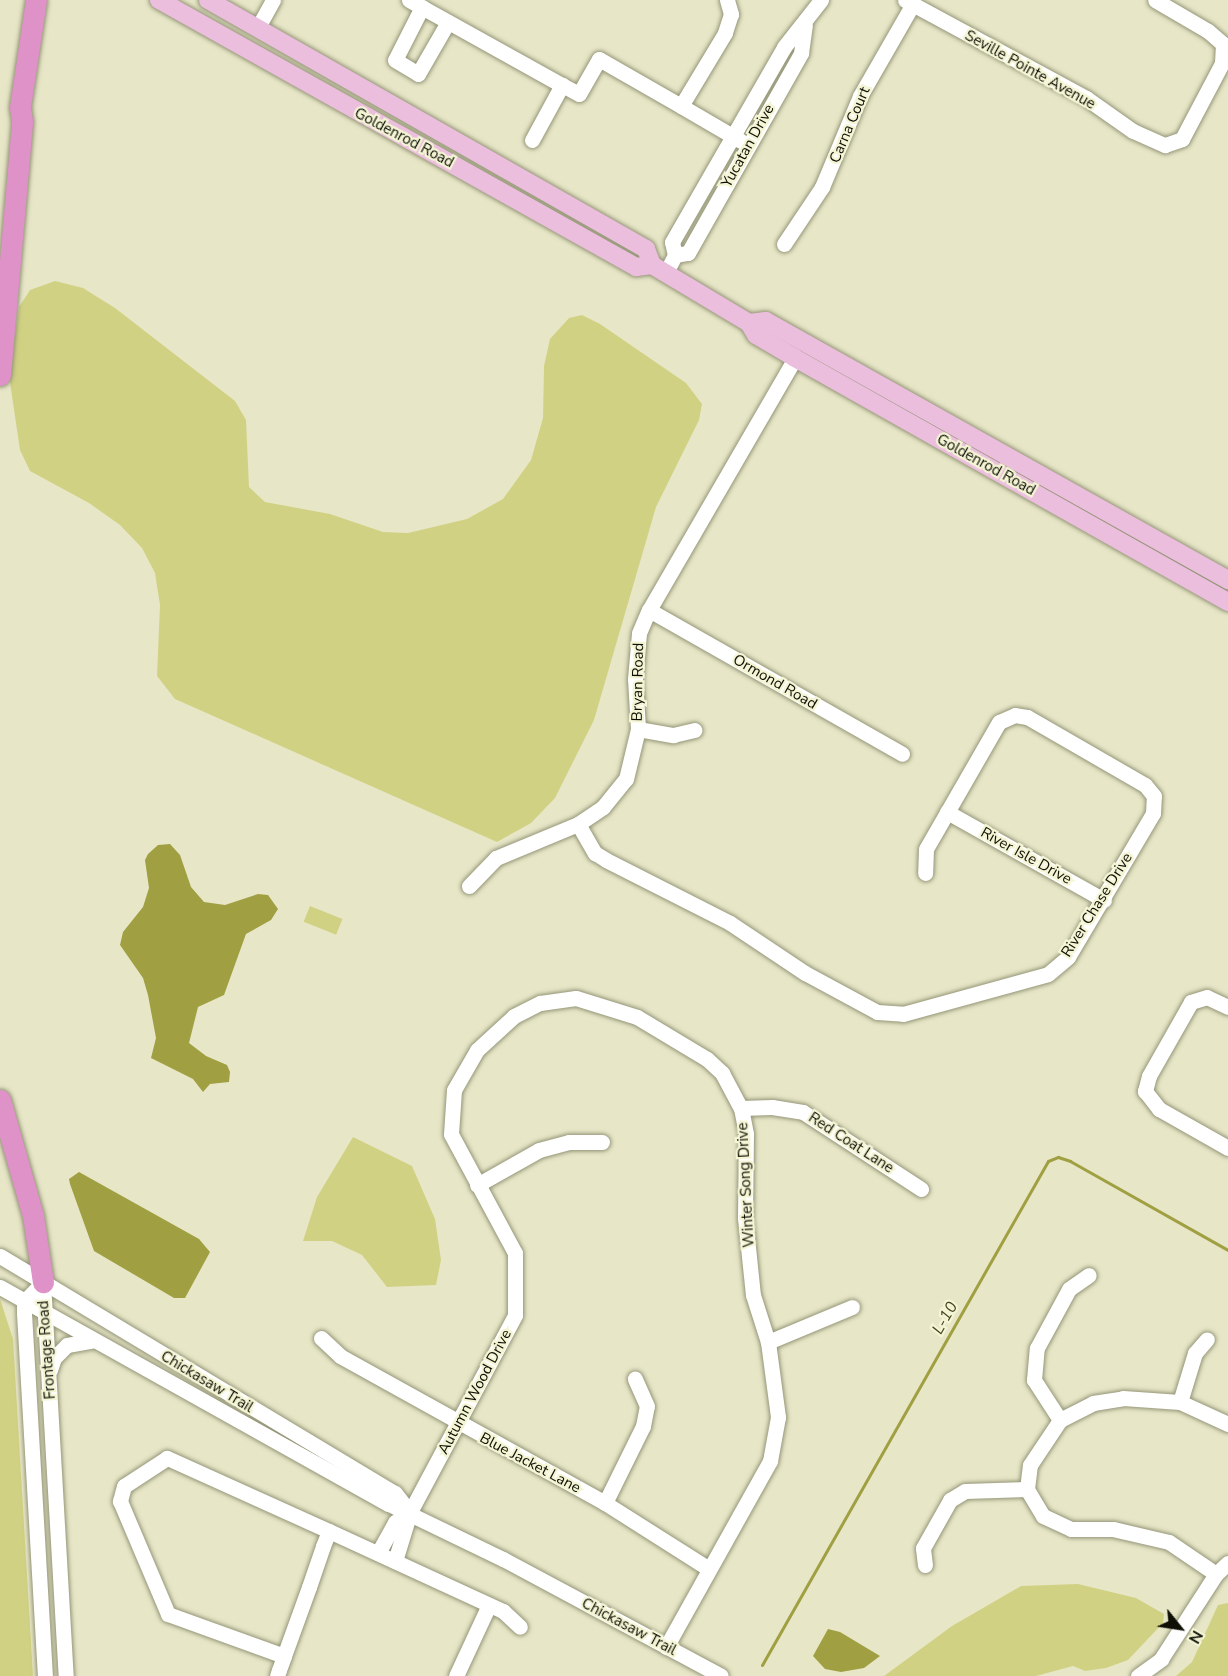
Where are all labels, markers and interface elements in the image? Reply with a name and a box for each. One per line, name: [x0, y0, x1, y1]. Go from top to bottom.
street label: Seville Pointe Avenue: [962, 27, 1098, 113]
street label: Carna Court: [826, 84, 874, 166]
street label: Yucatan Drive: [718, 101, 778, 191]
street label: Goldenrod Road: [351, 104, 457, 172]
street label: Goldenrod Road: [934, 430, 1038, 500]
street label: Bryan Road: [628, 642, 648, 722]
street label: Ormond Road: [730, 651, 820, 713]
street label: River Isle Drive: [977, 824, 1075, 888]
street label: River Chase Drive: [1058, 850, 1136, 960]
street label: Red Coat Lane: [805, 1109, 897, 1177]
street label: Winter Song Drive: [734, 1122, 758, 1248]
water label: L-10: [928, 1298, 962, 1338]
street label: Frontage Road: [35, 1300, 59, 1400]
street label: Autumn Wood Drive: [434, 1327, 516, 1457]
street label: Chickasaw Trail: [157, 1347, 257, 1417]
street label: Blue Jacket Lane: [477, 1429, 583, 1497]
street label: Chickasaw Trail: [578, 1594, 680, 1660]
north arrow: [1150, 1598, 1210, 1658]
text: N: [1183, 1626, 1208, 1648]

